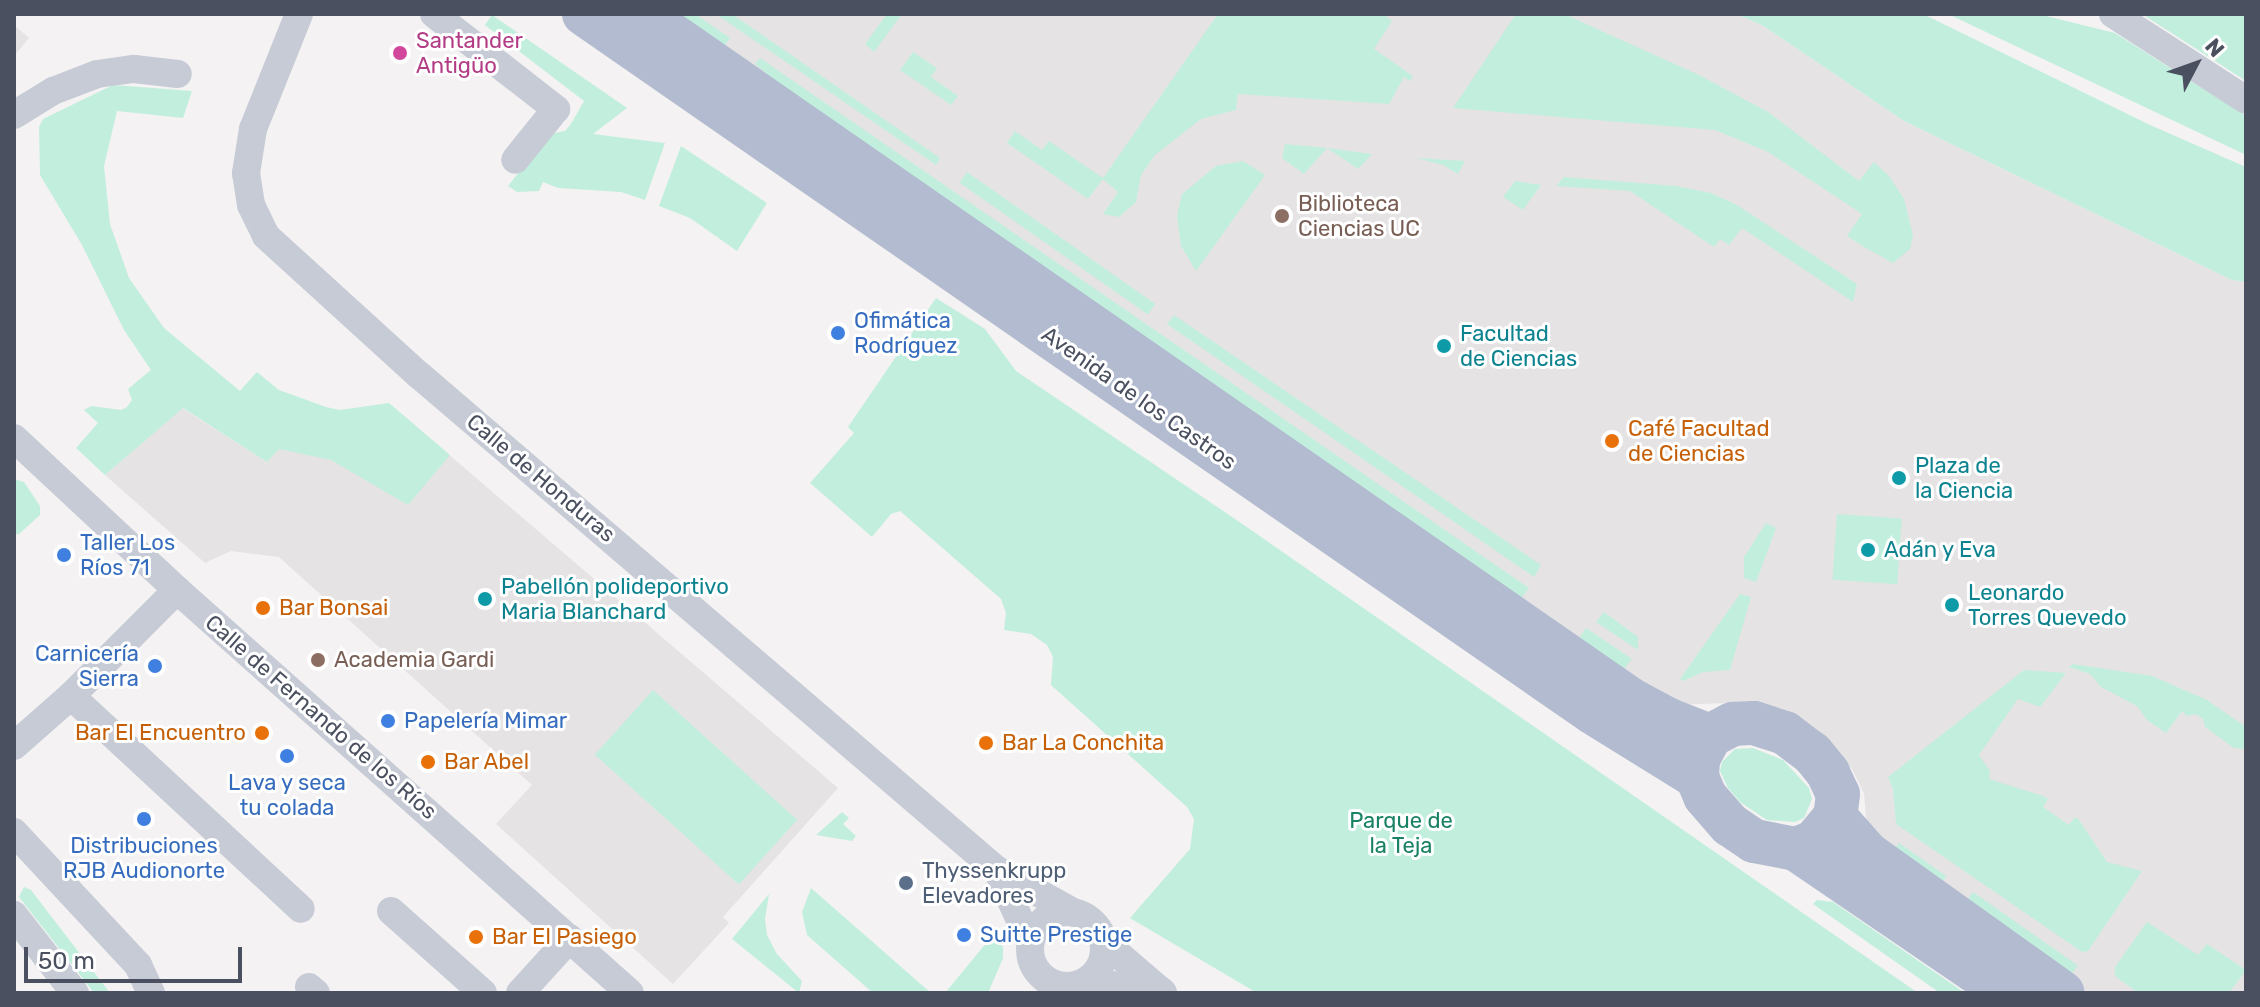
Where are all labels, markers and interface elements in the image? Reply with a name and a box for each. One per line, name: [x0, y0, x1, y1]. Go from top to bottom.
north arrow: [2156, 24, 2236, 104]
place label: Santander Antigüo: [416, 27, 523, 78]
text: N: [2199, 33, 2230, 63]
marker: Santander Antigüo: [391, 44, 409, 62]
place label: Biblioteca Ciencias UC: [1298, 190, 1420, 242]
marker: Biblioteca Ciencias UC: [1273, 207, 1291, 225]
place label: Ofimática Rodríguez: [854, 307, 958, 358]
place label: Facultad de Ciencias: [1460, 320, 1577, 372]
street label: Avenida de los Castros: [1037, 321, 1241, 475]
marker: Ofimática Rodríguez: [829, 324, 847, 342]
marker: Facultad de Ciencias: [1435, 337, 1453, 355]
street label: Calle de Honduras: [461, 408, 621, 548]
place label: Café Facultad de Ciencias: [1628, 415, 1770, 466]
marker: Café Facultad de Ciencias: [1603, 432, 1621, 450]
place label: Plaza de la Ciencia: [1915, 452, 2013, 504]
marker: Plaza de la Ciencia: [1890, 469, 1908, 487]
place label: Taller Los Ríos 71: [80, 529, 176, 580]
place label: Adán y Eva: [1884, 537, 1997, 563]
marker: Adán y Eva: [1859, 541, 1877, 559]
marker: Taller Los Ríos 71: [55, 546, 73, 564]
place label: Pabellón polideportivo Maria Blanchard: [501, 573, 729, 624]
place label: Leonardo Torres Quevedo: [1968, 579, 2127, 630]
marker: Pabellón polideportivo Maria Blanchard: [476, 590, 494, 608]
place label: Bar Bonsai: [279, 595, 389, 621]
marker: Leonardo Torres Quevedo: [1943, 596, 1961, 614]
marker: Bar Bonsai: [254, 599, 272, 617]
street label: Calle de Fernando de los Ríos: [200, 609, 442, 825]
place label: Carnicería Sierra: [35, 640, 139, 692]
place label: Academia Gardi: [334, 647, 494, 673]
marker: Academia Gardi: [309, 651, 327, 669]
marker: Carnicería Sierra: [146, 657, 164, 675]
place label: Papelería Mimar: [404, 708, 567, 734]
marker: Papelería Mimar: [379, 712, 397, 730]
place label: Bar El Encuentro: [74, 720, 246, 746]
marker: Bar El Encuentro: [253, 724, 271, 742]
place label: Bar La Conchita: [1002, 730, 1165, 756]
marker: Bar La Conchita: [977, 734, 995, 752]
marker: Lava y seca tu colada: [278, 747, 296, 765]
place label: Bar Abel: [444, 749, 530, 775]
marker: Bar Abel: [419, 753, 437, 771]
place label: Lava y seca tu colada: [228, 769, 346, 820]
park label: Parque de la Teja: [1349, 807, 1453, 858]
marker: Distribuciones RJB Audionorte: [135, 810, 153, 828]
place label: Distribuciones RJB Audionorte: [63, 832, 225, 884]
place label: Thyssenkrupp Elevadores: [922, 857, 1066, 908]
marker: Thyssenkrupp Elevadores: [897, 874, 915, 892]
place label: Suitte Prestige: [980, 922, 1132, 948]
place label: Bar El Pasiego: [492, 924, 637, 950]
marker: Suitte Prestige: [955, 926, 973, 944]
marker: Bar El Pasiego: [467, 928, 485, 946]
scale bar: [28, 931, 246, 981]
text: 50 m: [38, 947, 95, 975]

